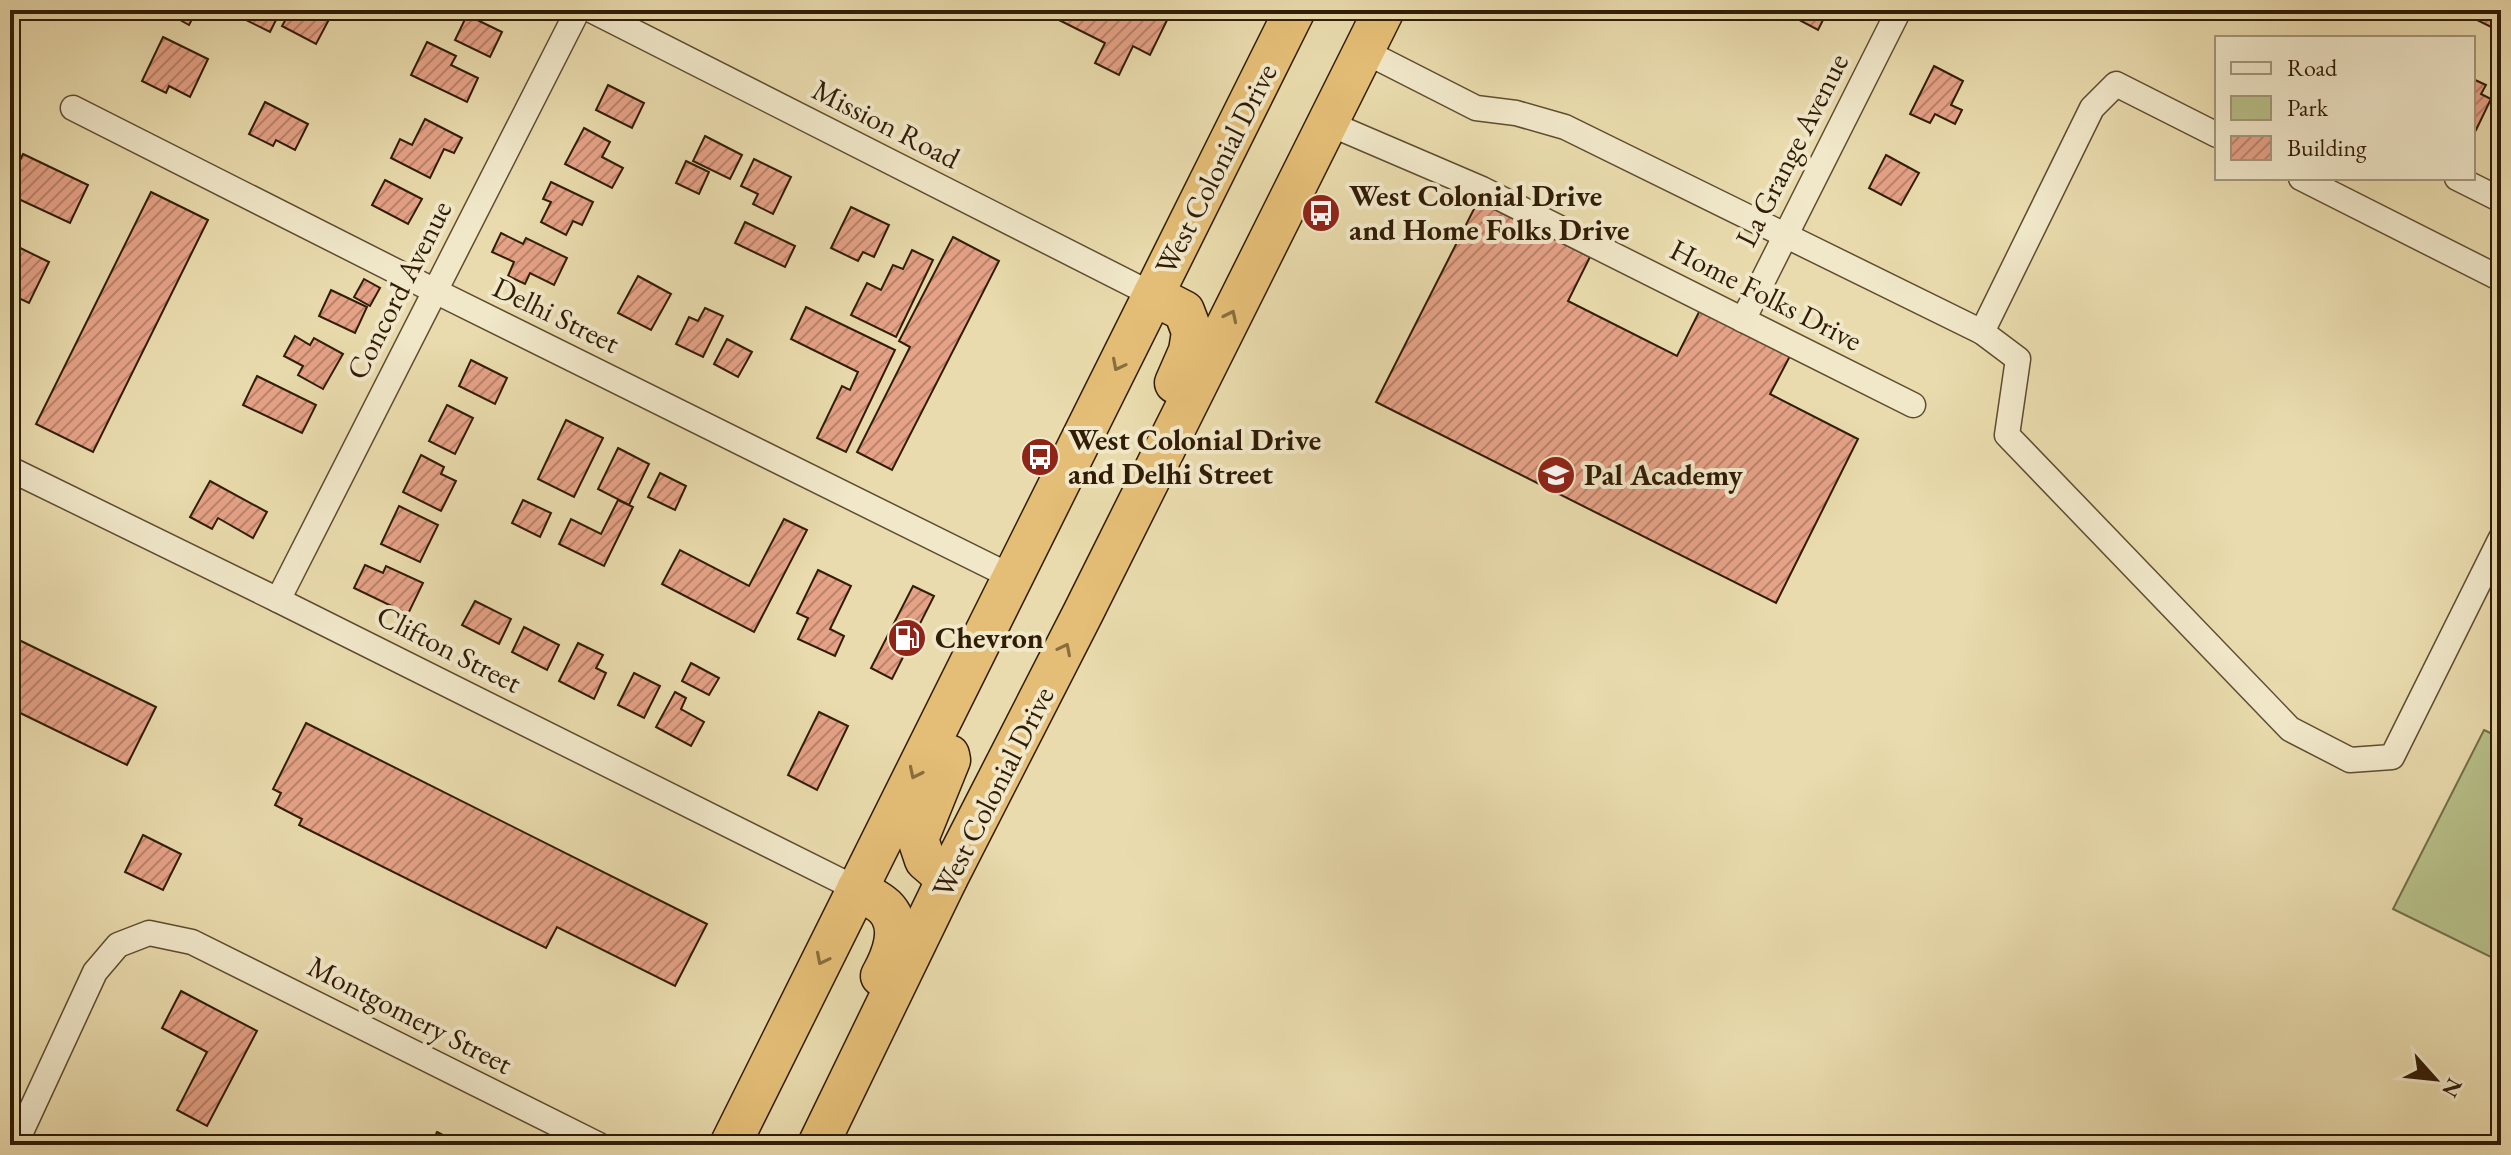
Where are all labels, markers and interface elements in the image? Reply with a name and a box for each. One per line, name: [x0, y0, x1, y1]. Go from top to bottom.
legend: [2215, 36, 2475, 180]
street label: La Grange Avenue: [1726, 46, 1857, 253]
text: Road: [2287, 52, 2338, 83]
street label: West Colonial Drive: [1146, 57, 1285, 281]
street label: Mission Road: [806, 70, 967, 178]
text: Park: [2287, 92, 2329, 123]
text: Building: [2287, 132, 2367, 163]
place label: West Colonial Drive and Home Folks Drive: [1349, 176, 1629, 249]
bus stop icon: West Colonial Drive and Home Folks Drive: [1300, 192, 1342, 234]
street label: Concord Avenue: [337, 194, 460, 386]
street label: Home Folks Drive: [1664, 229, 1869, 360]
street label: Delhi Street: [486, 267, 627, 362]
one-way arrow: [1222, 310, 1237, 325]
one-way arrow: [1113, 356, 1128, 371]
place label: West Colonial Drive and Delhi Street: [1068, 420, 1321, 493]
bus stop icon: West Colonial Drive and Delhi Street: [1019, 436, 1061, 478]
school or university icon: Pal Academy: [1535, 454, 1577, 496]
place label: Pal Academy: [1584, 455, 1743, 494]
street label: Clifton Street: [370, 595, 529, 702]
fuel station icon: Chevron: [886, 617, 928, 659]
place label: Chevron: [935, 618, 1044, 657]
one-way arrow: [1055, 643, 1071, 658]
street label: West Colonial Drive: [923, 680, 1062, 904]
one-way arrow: [909, 764, 925, 779]
street label: Montgomery Street: [301, 946, 520, 1083]
one-way arrow: [816, 950, 832, 965]
north arrow: [2395, 1039, 2475, 1119]
text: N: [2435, 1073, 2469, 1103]

